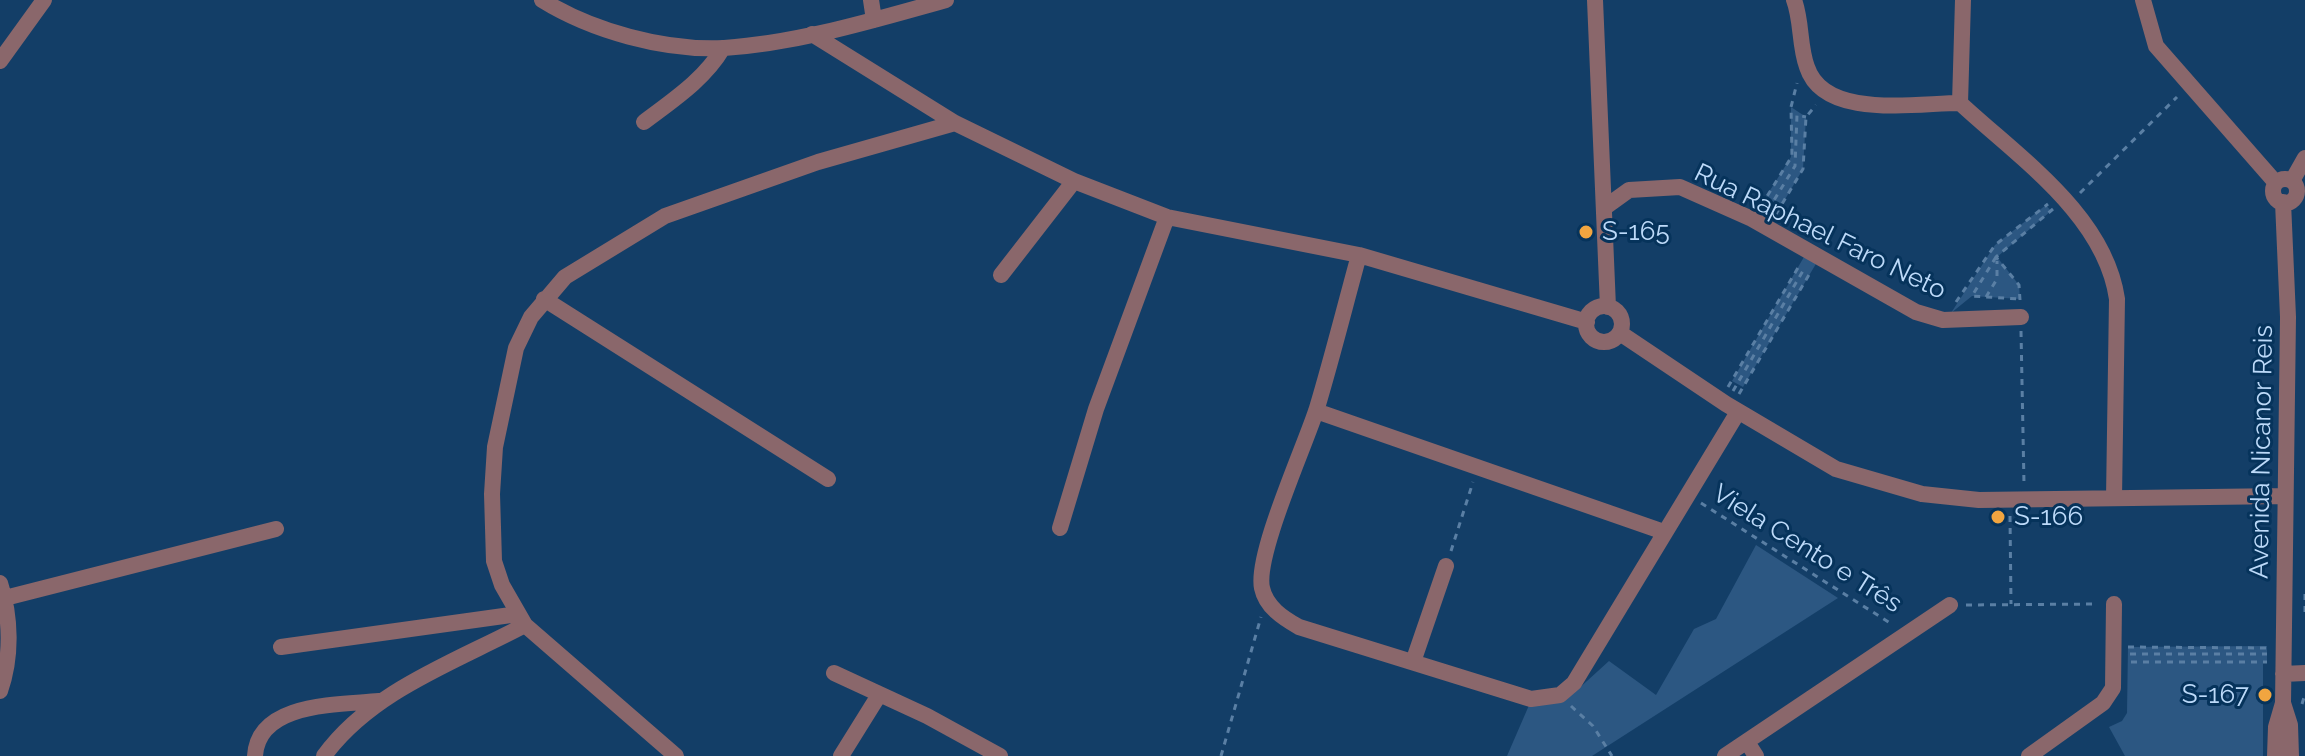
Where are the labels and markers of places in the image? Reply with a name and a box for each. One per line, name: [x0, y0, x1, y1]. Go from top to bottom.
place label: S-165: [1602, 216, 1670, 248]
marker: S-165: [1577, 223, 1595, 241]
place label: S-166: [2014, 501, 2083, 533]
marker: S-166: [1989, 508, 2007, 526]
place label: S-167: [2182, 679, 2249, 711]
marker: S-167: [2256, 686, 2274, 704]

